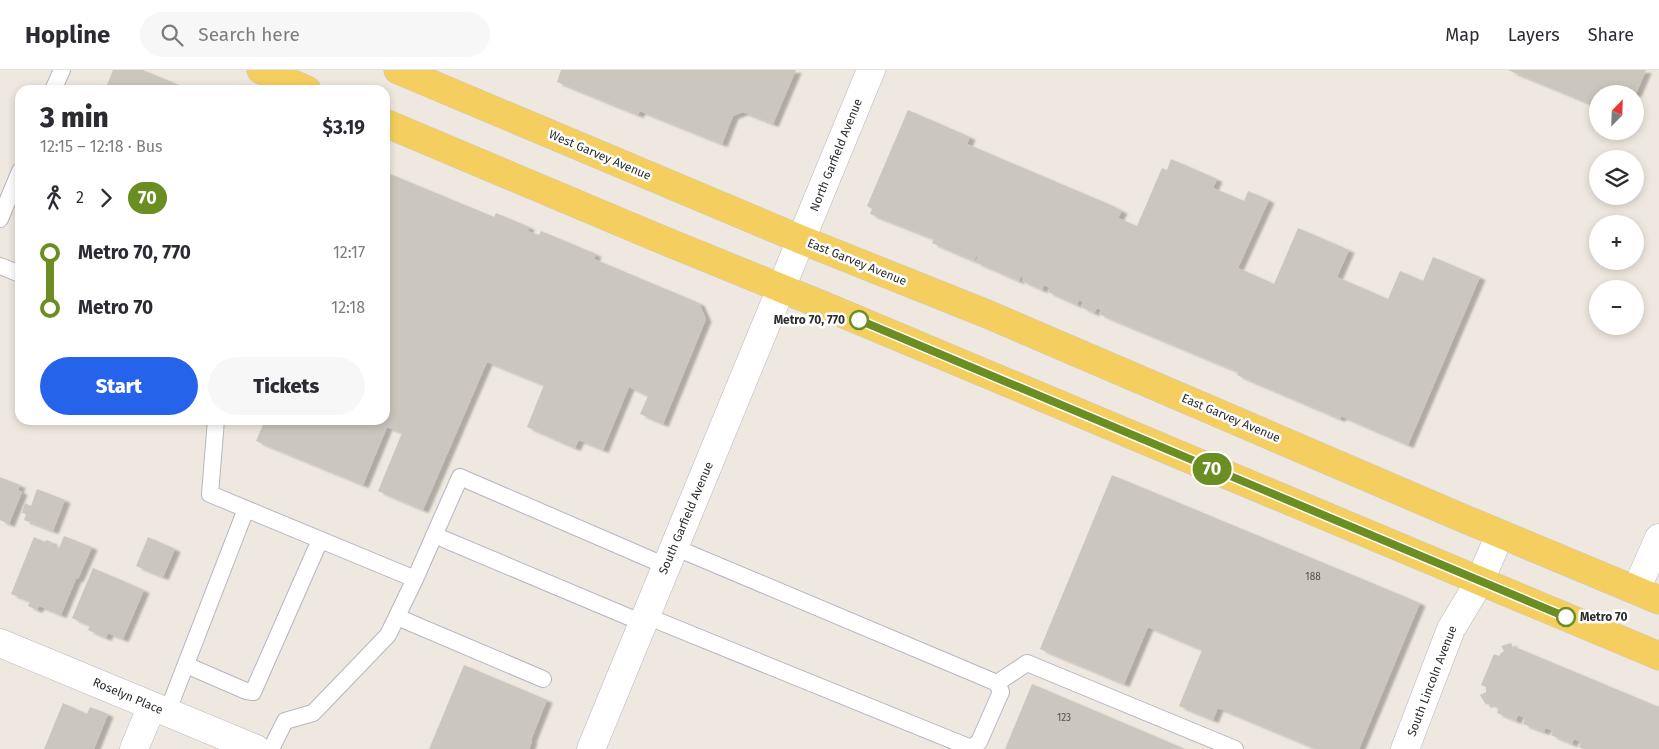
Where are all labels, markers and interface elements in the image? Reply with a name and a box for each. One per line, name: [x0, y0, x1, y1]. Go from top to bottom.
search box: [140, 12, 490, 57]
text: Hopline: [25, 21, 110, 49]
icon: search: [158, 21, 186, 49]
text: Search here: [198, 23, 300, 46]
text: Map: [1445, 24, 1480, 46]
text: Layers: [1508, 24, 1560, 46]
text: Share: [1588, 24, 1634, 46]
north arrow: [1589, 85, 1644, 140]
map controls: [1589, 85, 1644, 335]
street label: North Garfield Avenue: [807, 97, 865, 213]
text: 3 min: [40, 101, 109, 134]
text: $3.19: [323, 116, 365, 139]
street label: West Garvey Avenue: [547, 127, 653, 183]
text: 12:15 – 12:18 · Bus: [40, 137, 162, 156]
button: layers: [1589, 150, 1644, 205]
icon: walk: [40, 184, 68, 212]
icon: forward: [92, 184, 120, 212]
text: 70: [138, 187, 157, 209]
text: 2: [76, 188, 84, 207]
button: +: [1589, 215, 1644, 270]
street label: East Garvey Avenue: [805, 236, 909, 288]
text: Metro 70, 770: [78, 241, 191, 264]
text: 12:17: [333, 243, 365, 262]
button: −: [1589, 280, 1644, 335]
text: Metro 70: [78, 296, 153, 319]
text: 12:18: [331, 298, 365, 317]
marker: Metro 70, 770: [849, 310, 869, 330]
place label: Metro 70, 770: [774, 313, 845, 327]
button: Start: [40, 357, 198, 415]
button: Tickets: [208, 357, 365, 415]
street label: East Garvey Avenue: [1180, 391, 1282, 445]
line badge: 70: [1190, 453, 1234, 485]
text: 70: [1203, 458, 1221, 480]
street label: South Garfield Avenue: [656, 460, 716, 576]
house number: 188: [1305, 571, 1321, 583]
marker: Metro 70: [1556, 607, 1576, 627]
place label: Metro 70: [1580, 610, 1628, 624]
street label: South Lincoln Avenue: [1404, 624, 1460, 738]
street label: Roselyn Place: [91, 675, 165, 717]
house number: 123: [1057, 712, 1071, 724]

